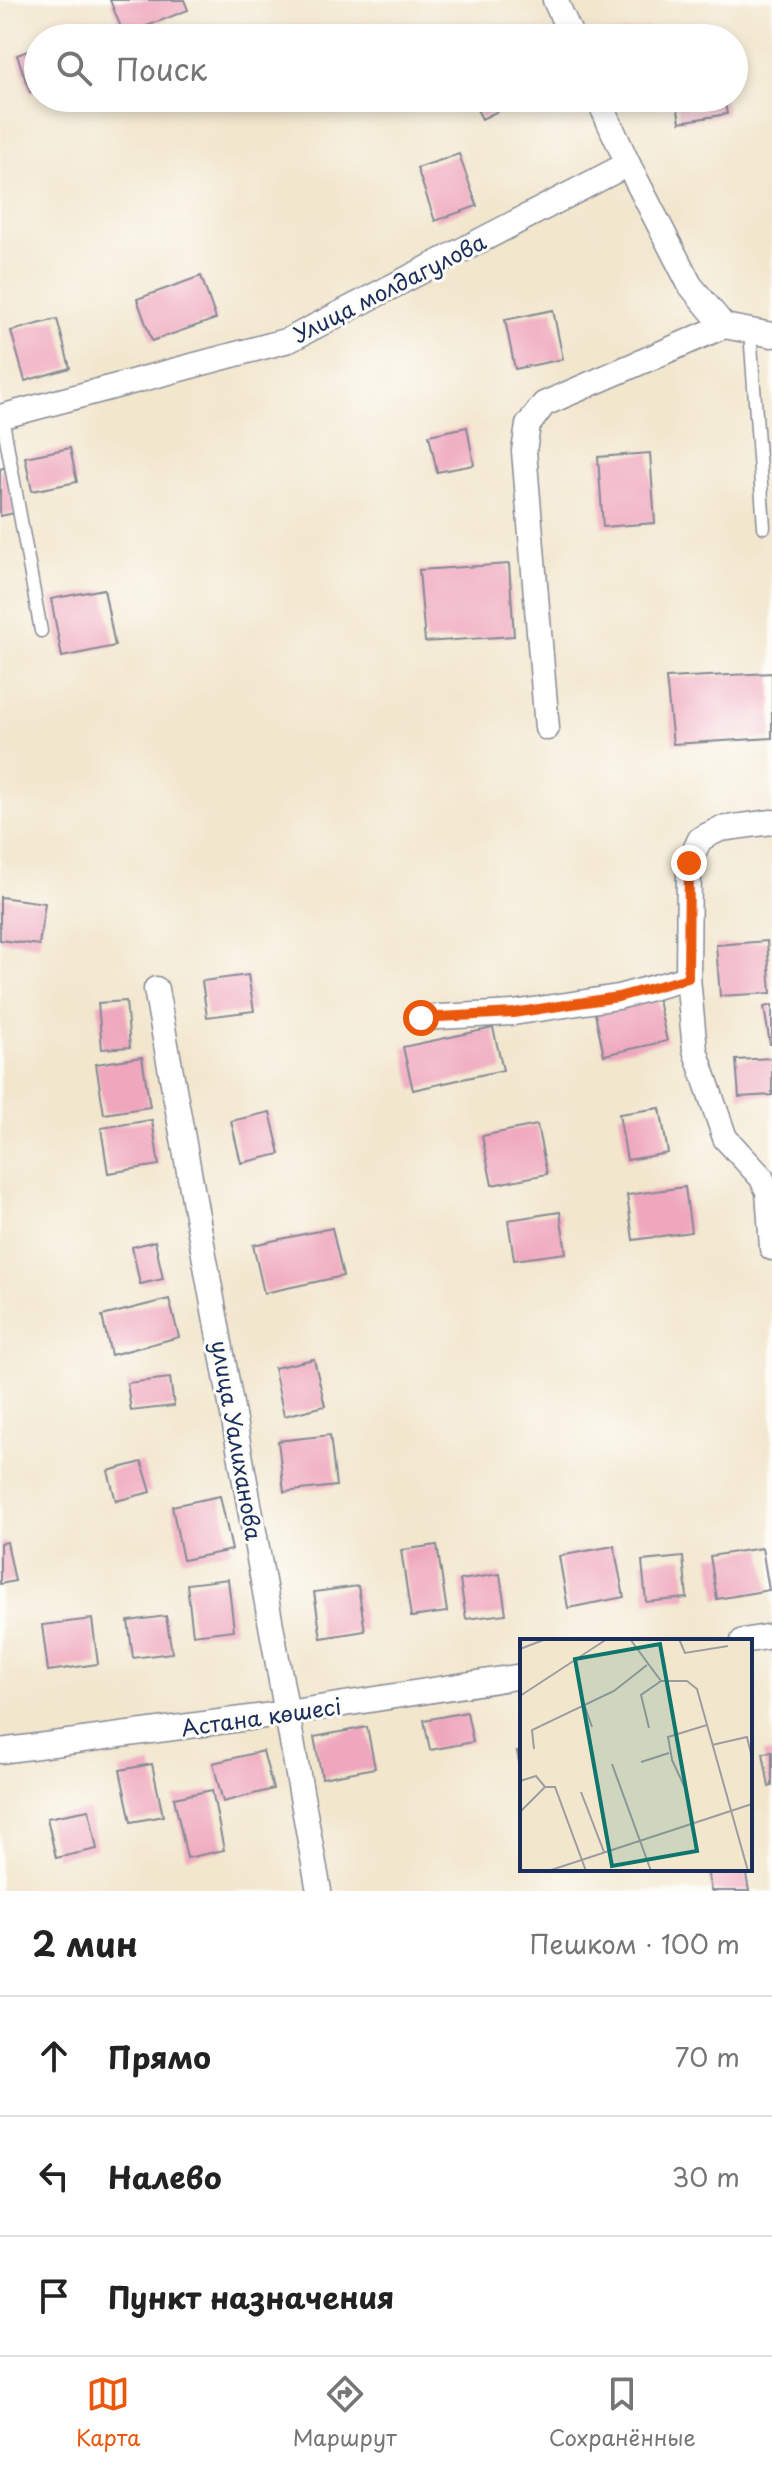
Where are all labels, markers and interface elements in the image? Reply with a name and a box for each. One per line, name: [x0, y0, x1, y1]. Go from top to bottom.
search box: [24, 24, 748, 112]
icon: search: [52, 46, 96, 90]
text: Поиск: [116, 46, 207, 91]
street label: Улица молдагулова: [287, 224, 491, 350]
route end: [671, 845, 707, 881]
route start: [403, 1000, 439, 1036]
street label: улица Уалиханова: [204, 1337, 272, 1543]
inset map: [520, 1639, 752, 1871]
street label: Астана көшесі: [179, 1688, 343, 1744]
text: 2 мин: [32, 1917, 138, 1969]
text: Пешком · 100 m: [530, 1924, 740, 1963]
icon: ahead: [32, 2034, 76, 2078]
text: Прямо: [108, 2034, 211, 2079]
text: 70 m: [675, 2037, 740, 2076]
icon: left: [32, 2154, 76, 2198]
text: Налево: [108, 2154, 222, 2199]
text: 30 m: [672, 2157, 740, 2196]
icon: arrive: [32, 2274, 76, 2318]
text: Пункт назначения: [108, 2274, 394, 2319]
tab: Карта: [76, 2372, 141, 2453]
tab: Маршрут: [293, 2372, 397, 2453]
tab: Сохранённые: [549, 2372, 696, 2453]

